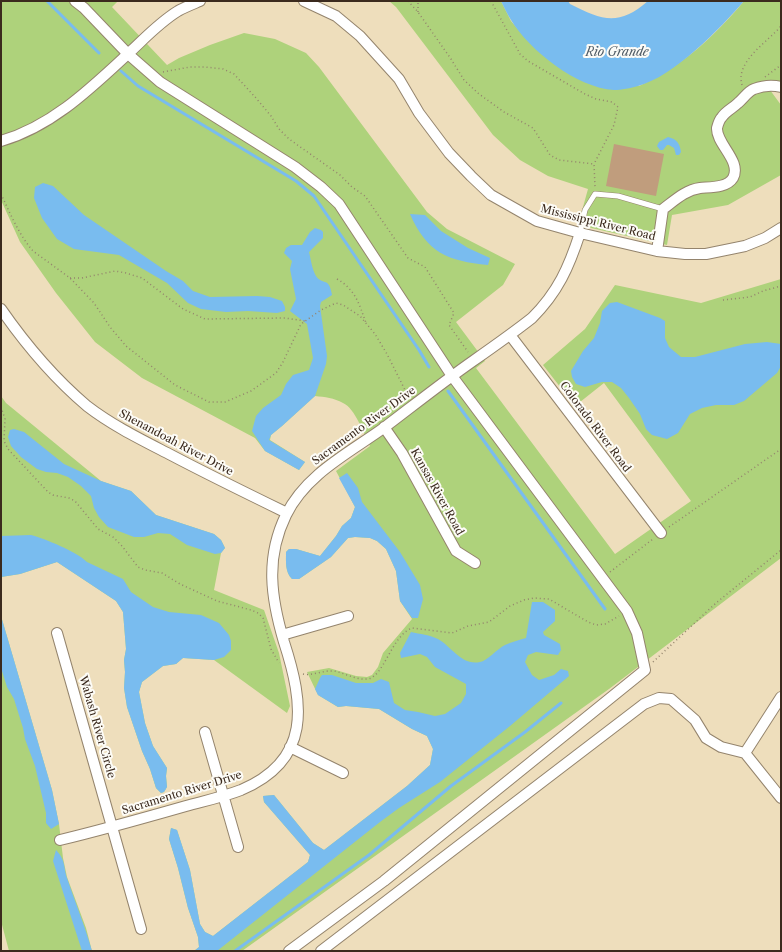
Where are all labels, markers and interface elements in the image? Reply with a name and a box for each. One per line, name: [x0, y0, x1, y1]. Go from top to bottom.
water label: Rio Grande: [585, 46, 649, 60]
street label: Mississippi River Road: [539, 202, 657, 244]
street label: Colorado River Road: [557, 379, 633, 475]
street label: Sacramento River Drive: [310, 384, 418, 468]
street label: Shenandoah River Drive: [117, 407, 235, 479]
street label: Kansas River Road: [408, 446, 466, 538]
street label: Wabash River Circle: [76, 674, 118, 780]
street label: Sacramento River Drive: [121, 768, 243, 818]

